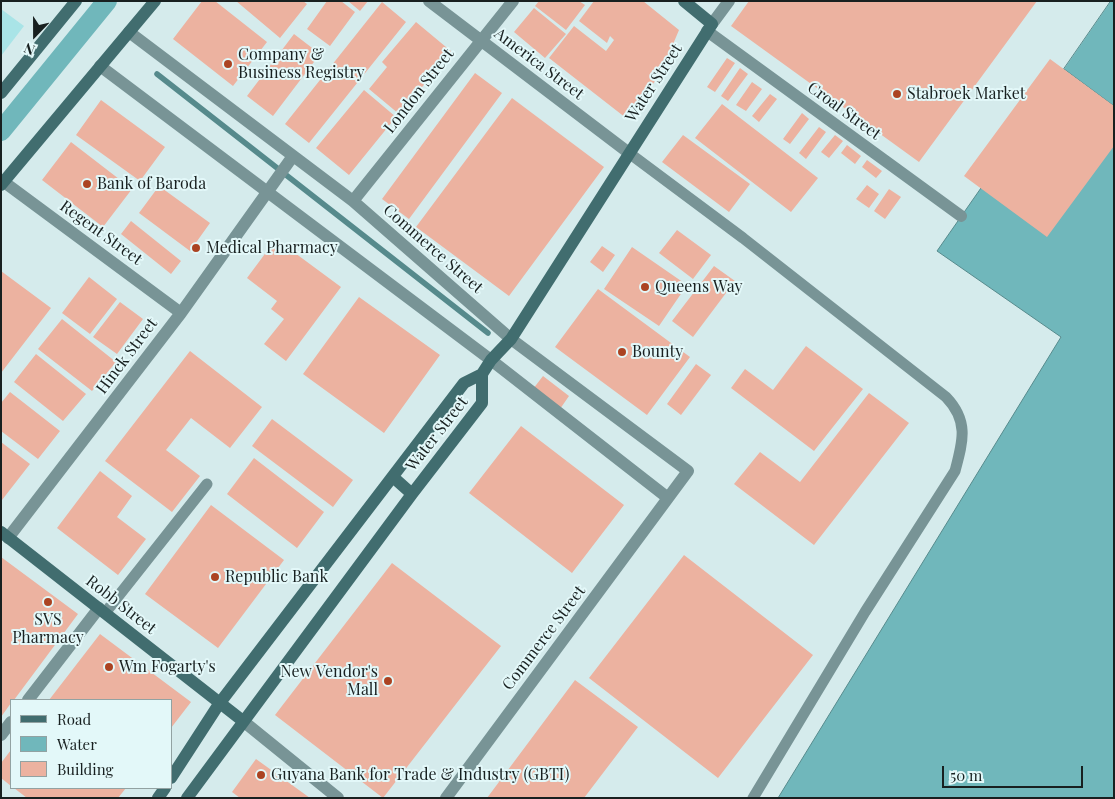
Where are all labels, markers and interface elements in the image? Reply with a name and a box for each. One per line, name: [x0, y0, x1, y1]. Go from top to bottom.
north arrow: [10, 10, 60, 60]
street label: America Street: [491, 24, 587, 104]
text: N: [21, 39, 37, 60]
street label: Water Street: [622, 40, 686, 126]
place label: Company & Business Registry: [238, 45, 365, 83]
street label: London Street: [380, 45, 458, 137]
marker: Company & Business Registry: [222, 58, 234, 70]
street label: Croal Street: [804, 78, 884, 144]
place label: Stabroek Market: [907, 84, 1025, 104]
marker: Stabroek Market: [891, 88, 903, 100]
place label: Bank of Baroda: [97, 174, 206, 194]
marker: Bank of Baroda: [81, 178, 93, 190]
street label: Regent Street: [56, 197, 146, 269]
street label: Commerce Street: [379, 200, 487, 298]
place label: Medical Pharmacy: [206, 238, 338, 258]
marker: Medical Pharmacy: [190, 242, 202, 254]
place label: Queens Way: [655, 277, 743, 297]
marker: Queens Way: [639, 281, 651, 293]
street label: Hinck Street: [92, 314, 162, 398]
place label: Bounty: [632, 342, 683, 362]
marker: Bounty: [616, 346, 628, 358]
street label: Water Street: [402, 393, 472, 475]
place label: Republic Bank: [225, 567, 328, 587]
marker: Republic Bank: [209, 571, 221, 583]
street label: Robb Street: [82, 572, 160, 638]
street label: Commerce Street: [498, 582, 590, 694]
marker: SVS Pharmacy: [42, 596, 54, 608]
place label: SVS Pharmacy: [12, 610, 84, 648]
place label: Wm Fogarty's: [119, 657, 216, 677]
marker: Wm Fogarty's: [103, 661, 115, 673]
place label: New Vendor's Mall: [281, 662, 378, 700]
marker: New Vendor's Mall: [382, 675, 394, 687]
legend: [10, 699, 172, 789]
text: Road: [57, 709, 91, 729]
text: Water: [57, 734, 97, 754]
scale bar: [945, 756, 1086, 788]
text: Building: [57, 759, 113, 779]
place label: Guyana Bank for Trade & Industry (GBTI): [271, 765, 570, 785]
text: 50 m: [950, 765, 982, 785]
marker: Guyana Bank for Trade & Industry (GBTI): [255, 769, 267, 781]

